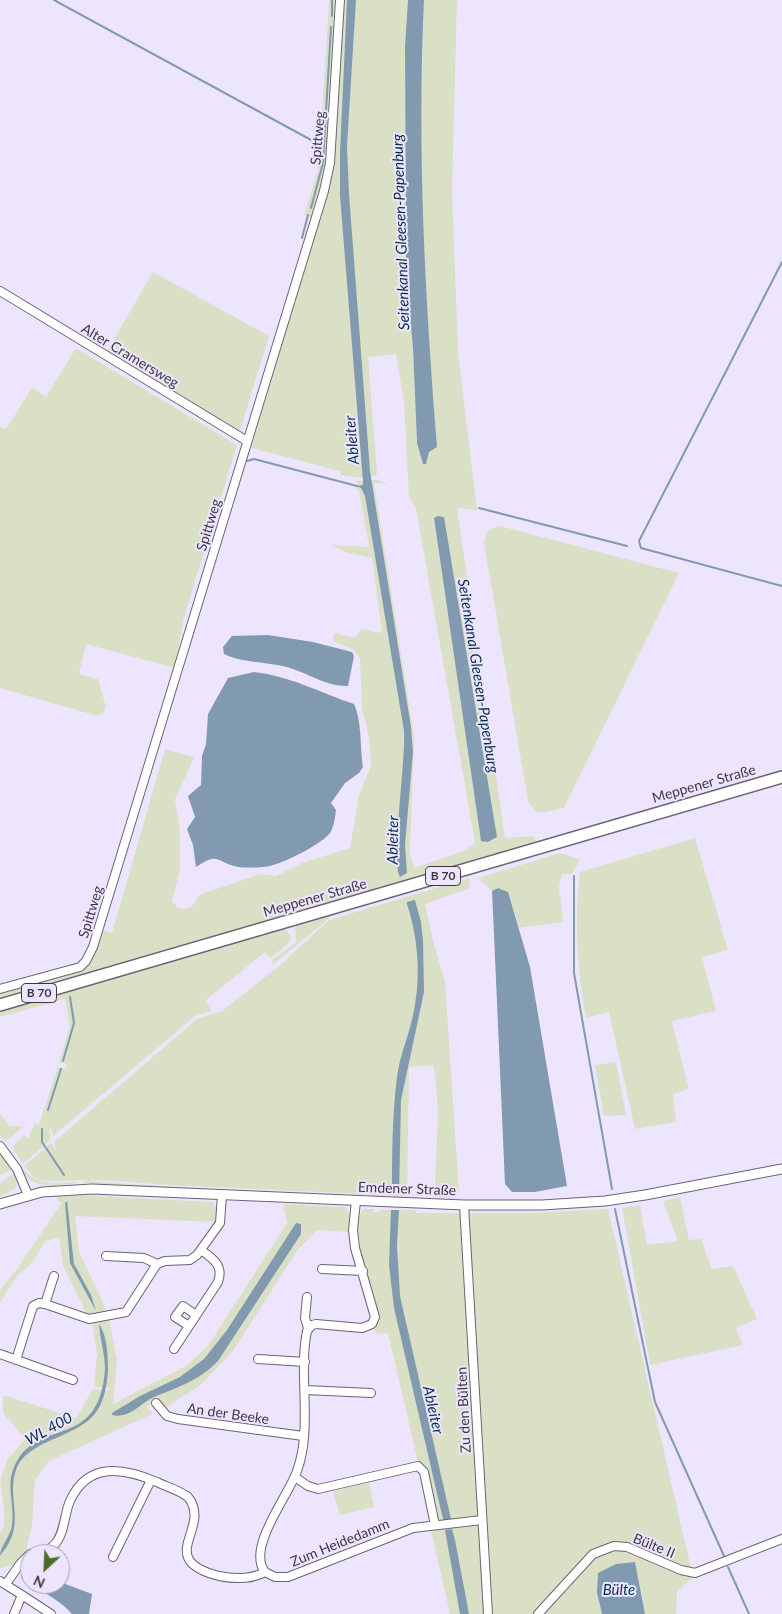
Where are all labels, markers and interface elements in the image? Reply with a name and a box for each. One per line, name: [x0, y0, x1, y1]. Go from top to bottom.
street label: Spittweg: [307, 110, 329, 166]
water label: Seitenkanal Gleesen-Papenburg: [389, 134, 413, 330]
street label: Alter Cramersweg: [78, 320, 182, 392]
water label: Ableiter: [341, 415, 363, 465]
street label: Spittweg: [193, 497, 225, 553]
water label: Seitenkanal Gleesen-Papenburg: [454, 578, 502, 774]
street label: Meppener Straße: [650, 761, 758, 807]
water label: Ableiter: [384, 815, 402, 865]
road number: B 70: [426, 866, 460, 886]
street label: Meppener Straße: [261, 875, 369, 921]
street label: Spittweg: [75, 884, 107, 940]
road number: B 70: [22, 984, 56, 1002]
street label: Emdener Straße: [358, 1179, 456, 1199]
street label: Zu den Bülten: [453, 1366, 475, 1454]
water label: Ableiter: [419, 1384, 447, 1436]
street label: An der Beeke: [186, 1400, 270, 1428]
water label: WL 400: [22, 1409, 76, 1449]
street label: Zum Heidedamm: [288, 1515, 392, 1571]
street label: Bülte II: [631, 1530, 677, 1562]
north arrow: [20, 1544, 70, 1594]
text: N: [30, 1572, 47, 1592]
water label: Bülte: [603, 1581, 635, 1599]

